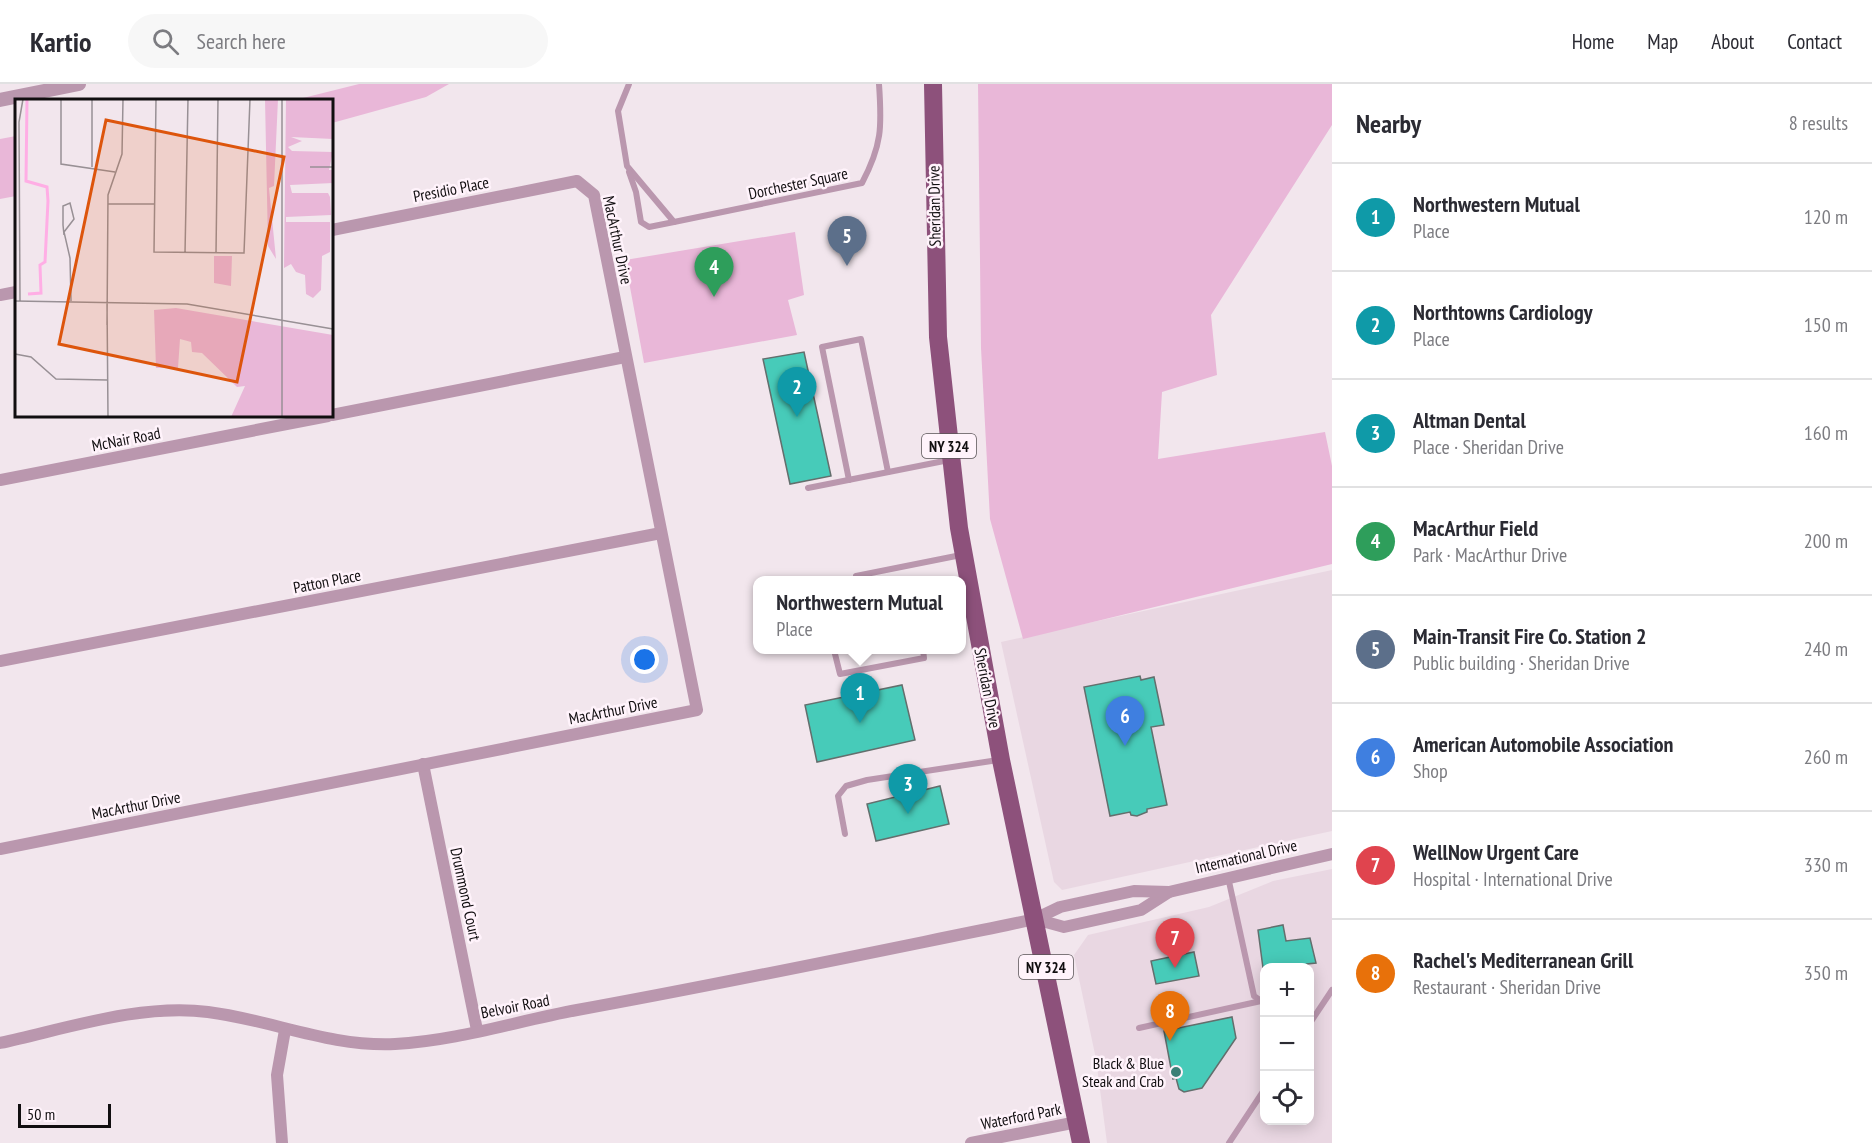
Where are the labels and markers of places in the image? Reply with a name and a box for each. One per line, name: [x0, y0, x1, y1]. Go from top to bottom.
pin: 5: [828, 216, 866, 266]
pin: 4: [694, 248, 734, 297]
pin: 2: [778, 368, 816, 417]
pin: 1: [840, 674, 880, 723]
pin: 6: [1106, 696, 1144, 746]
pin: 3: [888, 764, 928, 814]
pin: 7: [1156, 918, 1194, 968]
pin: 8: [1150, 992, 1190, 1041]
place label: Black & Blue Steak and Crab: [1082, 1053, 1164, 1091]
marker: Black & Blue Steak and Crab: [1169, 1065, 1183, 1079]

